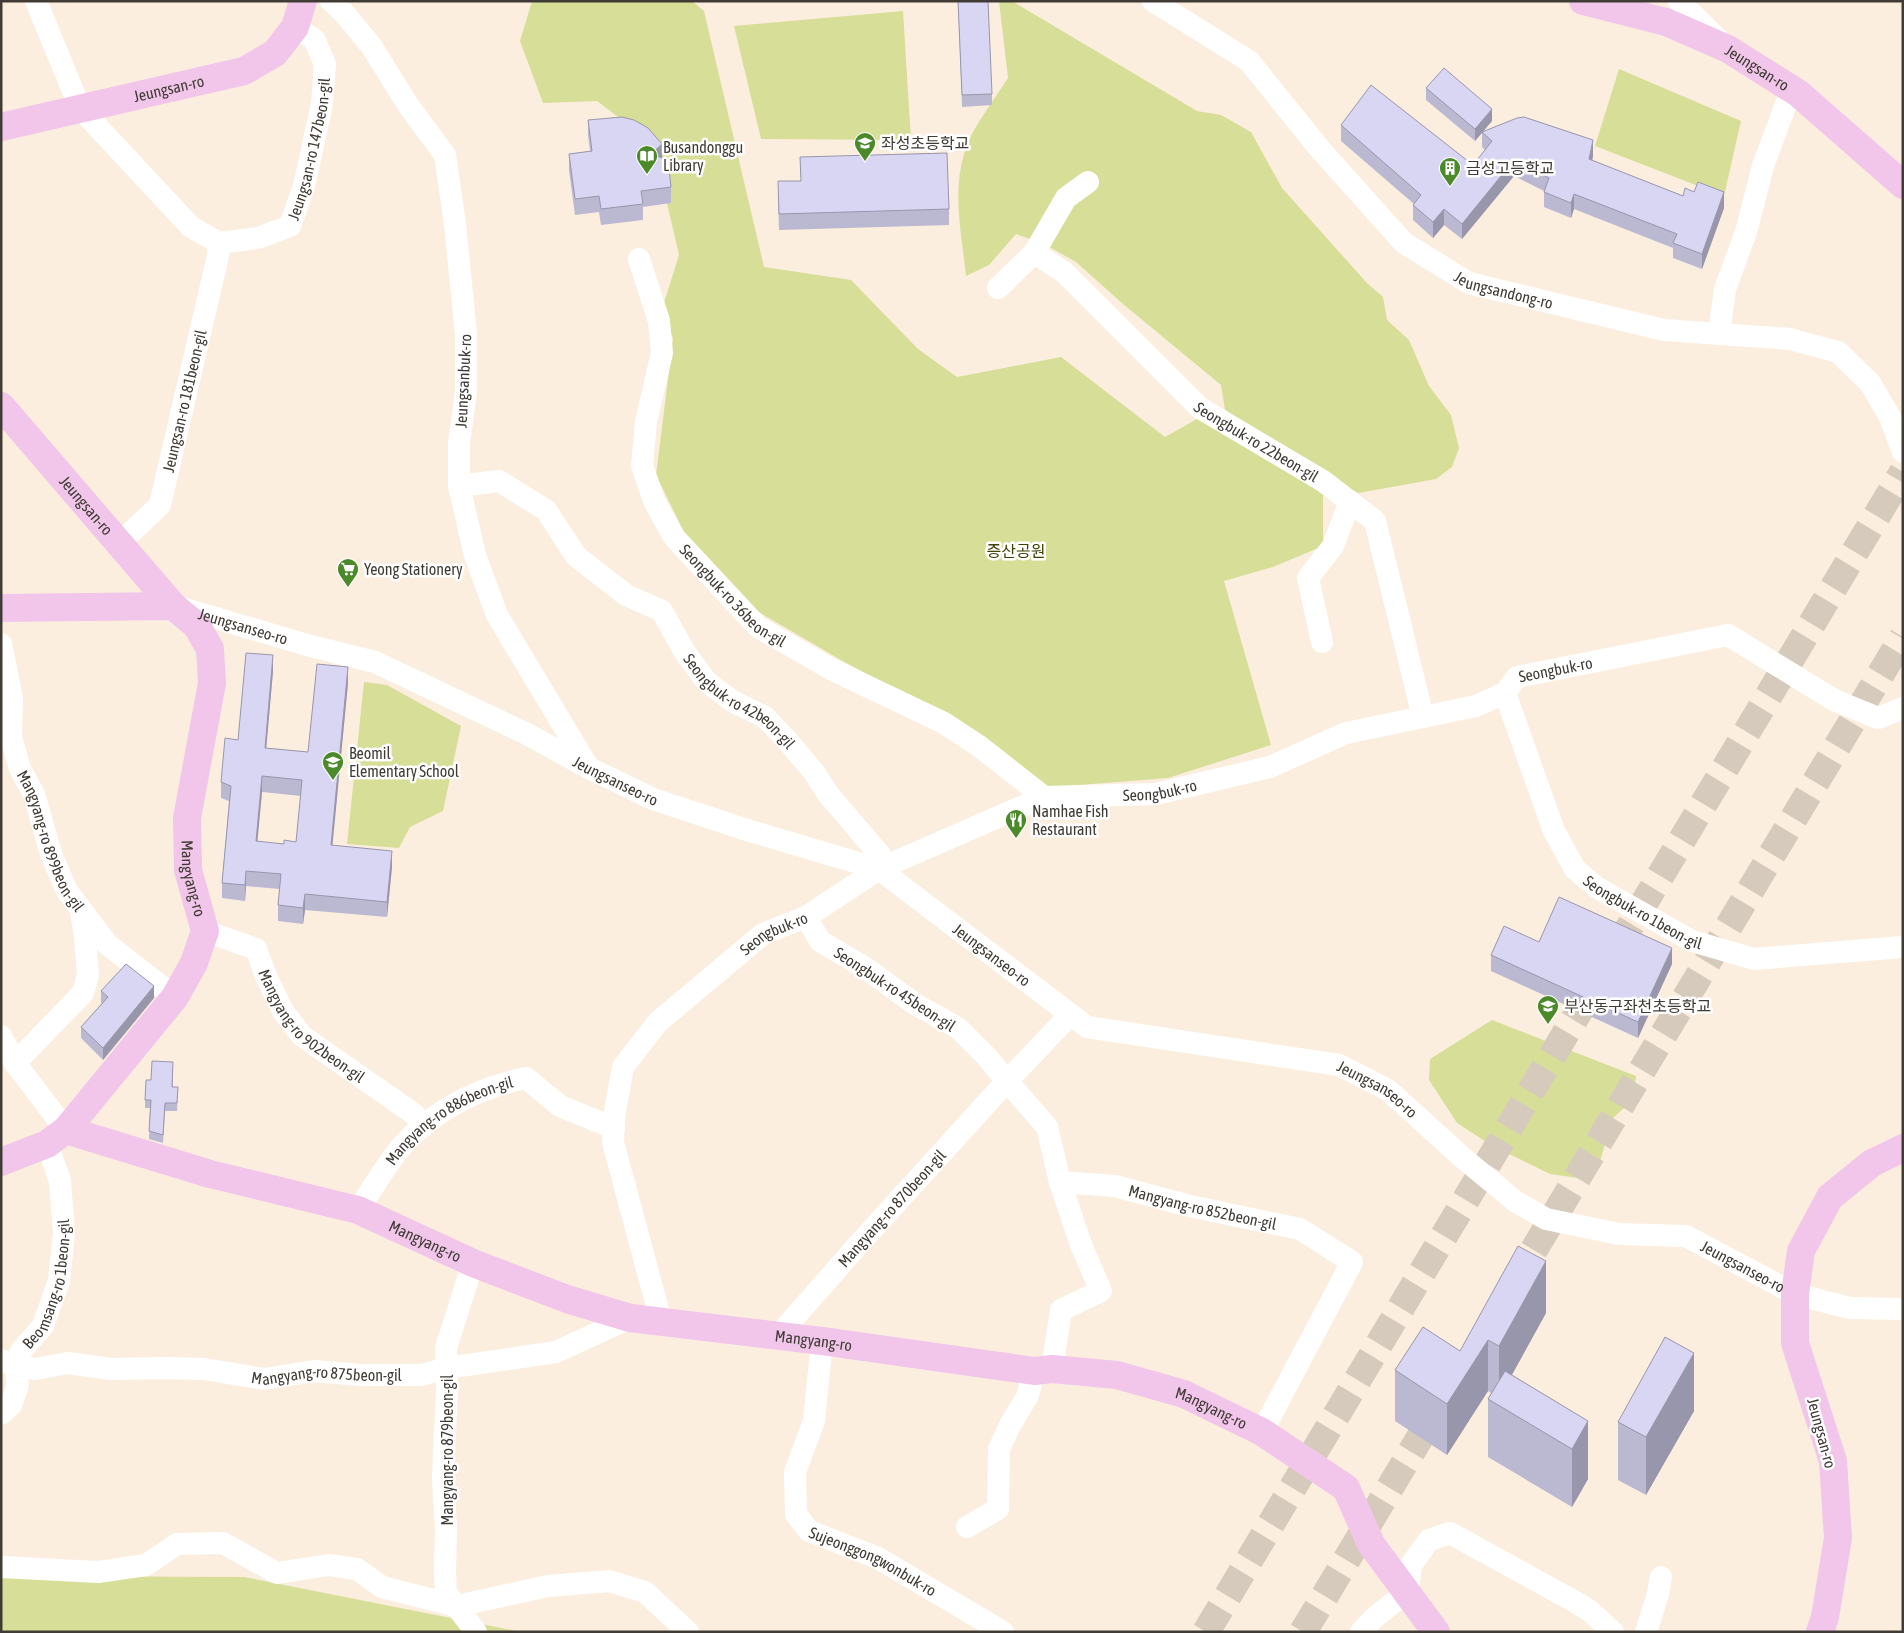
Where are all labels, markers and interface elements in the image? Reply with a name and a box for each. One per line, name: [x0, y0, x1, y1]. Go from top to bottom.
street label: Jeungsan-ro: [1722, 41, 1793, 94]
street label: Jeungsan-ro: [132, 72, 206, 105]
street label: Jeungsan-ro 147beon-gil: [284, 76, 333, 222]
school or university icon: 좌성초등학교: [853, 131, 877, 162]
place label: 좌성초등학교: [881, 134, 969, 152]
place label: Busandonggu Library: [663, 138, 743, 175]
library icon: Busandonggu Library: [635, 144, 659, 175]
building icon: 금성고등학교: [1438, 156, 1462, 187]
place label: 금성고등학교: [1466, 159, 1554, 177]
street label: Jeungsandong-ro: [1451, 267, 1555, 312]
street label: Jeungsan-ro 181beon-gil: [159, 327, 210, 474]
street label: Jeungsanbuk-ro: [452, 333, 475, 429]
street label: Seongbuk-ro 22beon-gil: [1190, 398, 1323, 486]
street label: Jeungsan-ro: [56, 472, 117, 538]
street label: Seongbuk-ro 36beon-gil: [676, 540, 790, 651]
park label: 증산공원: [987, 542, 1045, 560]
supermarket icon: Yeong Stationery: [336, 557, 360, 588]
place label: Yeong Stationery: [364, 560, 463, 579]
street label: Jeungsanseo-ro: [196, 604, 290, 648]
street label: Seongbuk-ro 42beon-gil: [680, 650, 799, 753]
street label: Seongbuk-ro: [1517, 653, 1594, 685]
place label: Beomil Elementary School: [349, 744, 460, 781]
school or university icon: Beomil Elementary School: [321, 750, 345, 781]
street label: Jeungsanseo-ro: [570, 752, 660, 809]
street label: Mangyang-ro 899beon-gil: [14, 767, 88, 915]
street label: Seongbuk-ro: [1123, 776, 1199, 804]
place label: Namhae Fish Restaurant: [1032, 802, 1109, 838]
restaurant icon: Namhae Fish Restaurant: [1004, 808, 1028, 839]
street label: Mangyang-ro: [178, 840, 210, 918]
street label: Seongbuk-ro 1beon-gil: [1580, 872, 1705, 953]
street label: Seongbuk-ro: [736, 908, 810, 959]
street label: Jeungsanseo-ro: [950, 920, 1034, 990]
street label: Seongbuk-ro 45beon-gil: [831, 943, 960, 1036]
street label: Mangyang-ro 902beon-gil: [255, 967, 369, 1086]
school or university icon: 부산동구좌천초등학교: [1536, 994, 1560, 1025]
place label: 부산동구좌천초등학교: [1564, 997, 1711, 1015]
street label: Jeungsanseo-ro: [1334, 1057, 1421, 1121]
street label: Mangyang-ro 886beon-gil: [382, 1072, 516, 1168]
street label: Mangyang-ro 870beon-gil: [834, 1145, 950, 1270]
street label: Mangyang-ro 852beon-gil: [1127, 1181, 1279, 1233]
street label: Mangyang-ro: [386, 1217, 464, 1265]
street label: Beomsang-ro 1beon-gil: [19, 1218, 74, 1352]
street label: Jeungsanseo-ro: [1698, 1237, 1788, 1296]
street label: Mangyang-ro: [774, 1326, 853, 1354]
street label: Mangyang-ro 875beon-gil: [250, 1362, 403, 1388]
street label: Mangyang-ro 879beon-gil: [438, 1374, 457, 1526]
street label: Mangyang-ro: [1173, 1383, 1250, 1432]
street label: Jeungsan-ro: [1803, 1396, 1840, 1470]
street label: Sujeonggongwonbuk-ro: [807, 1523, 940, 1600]

